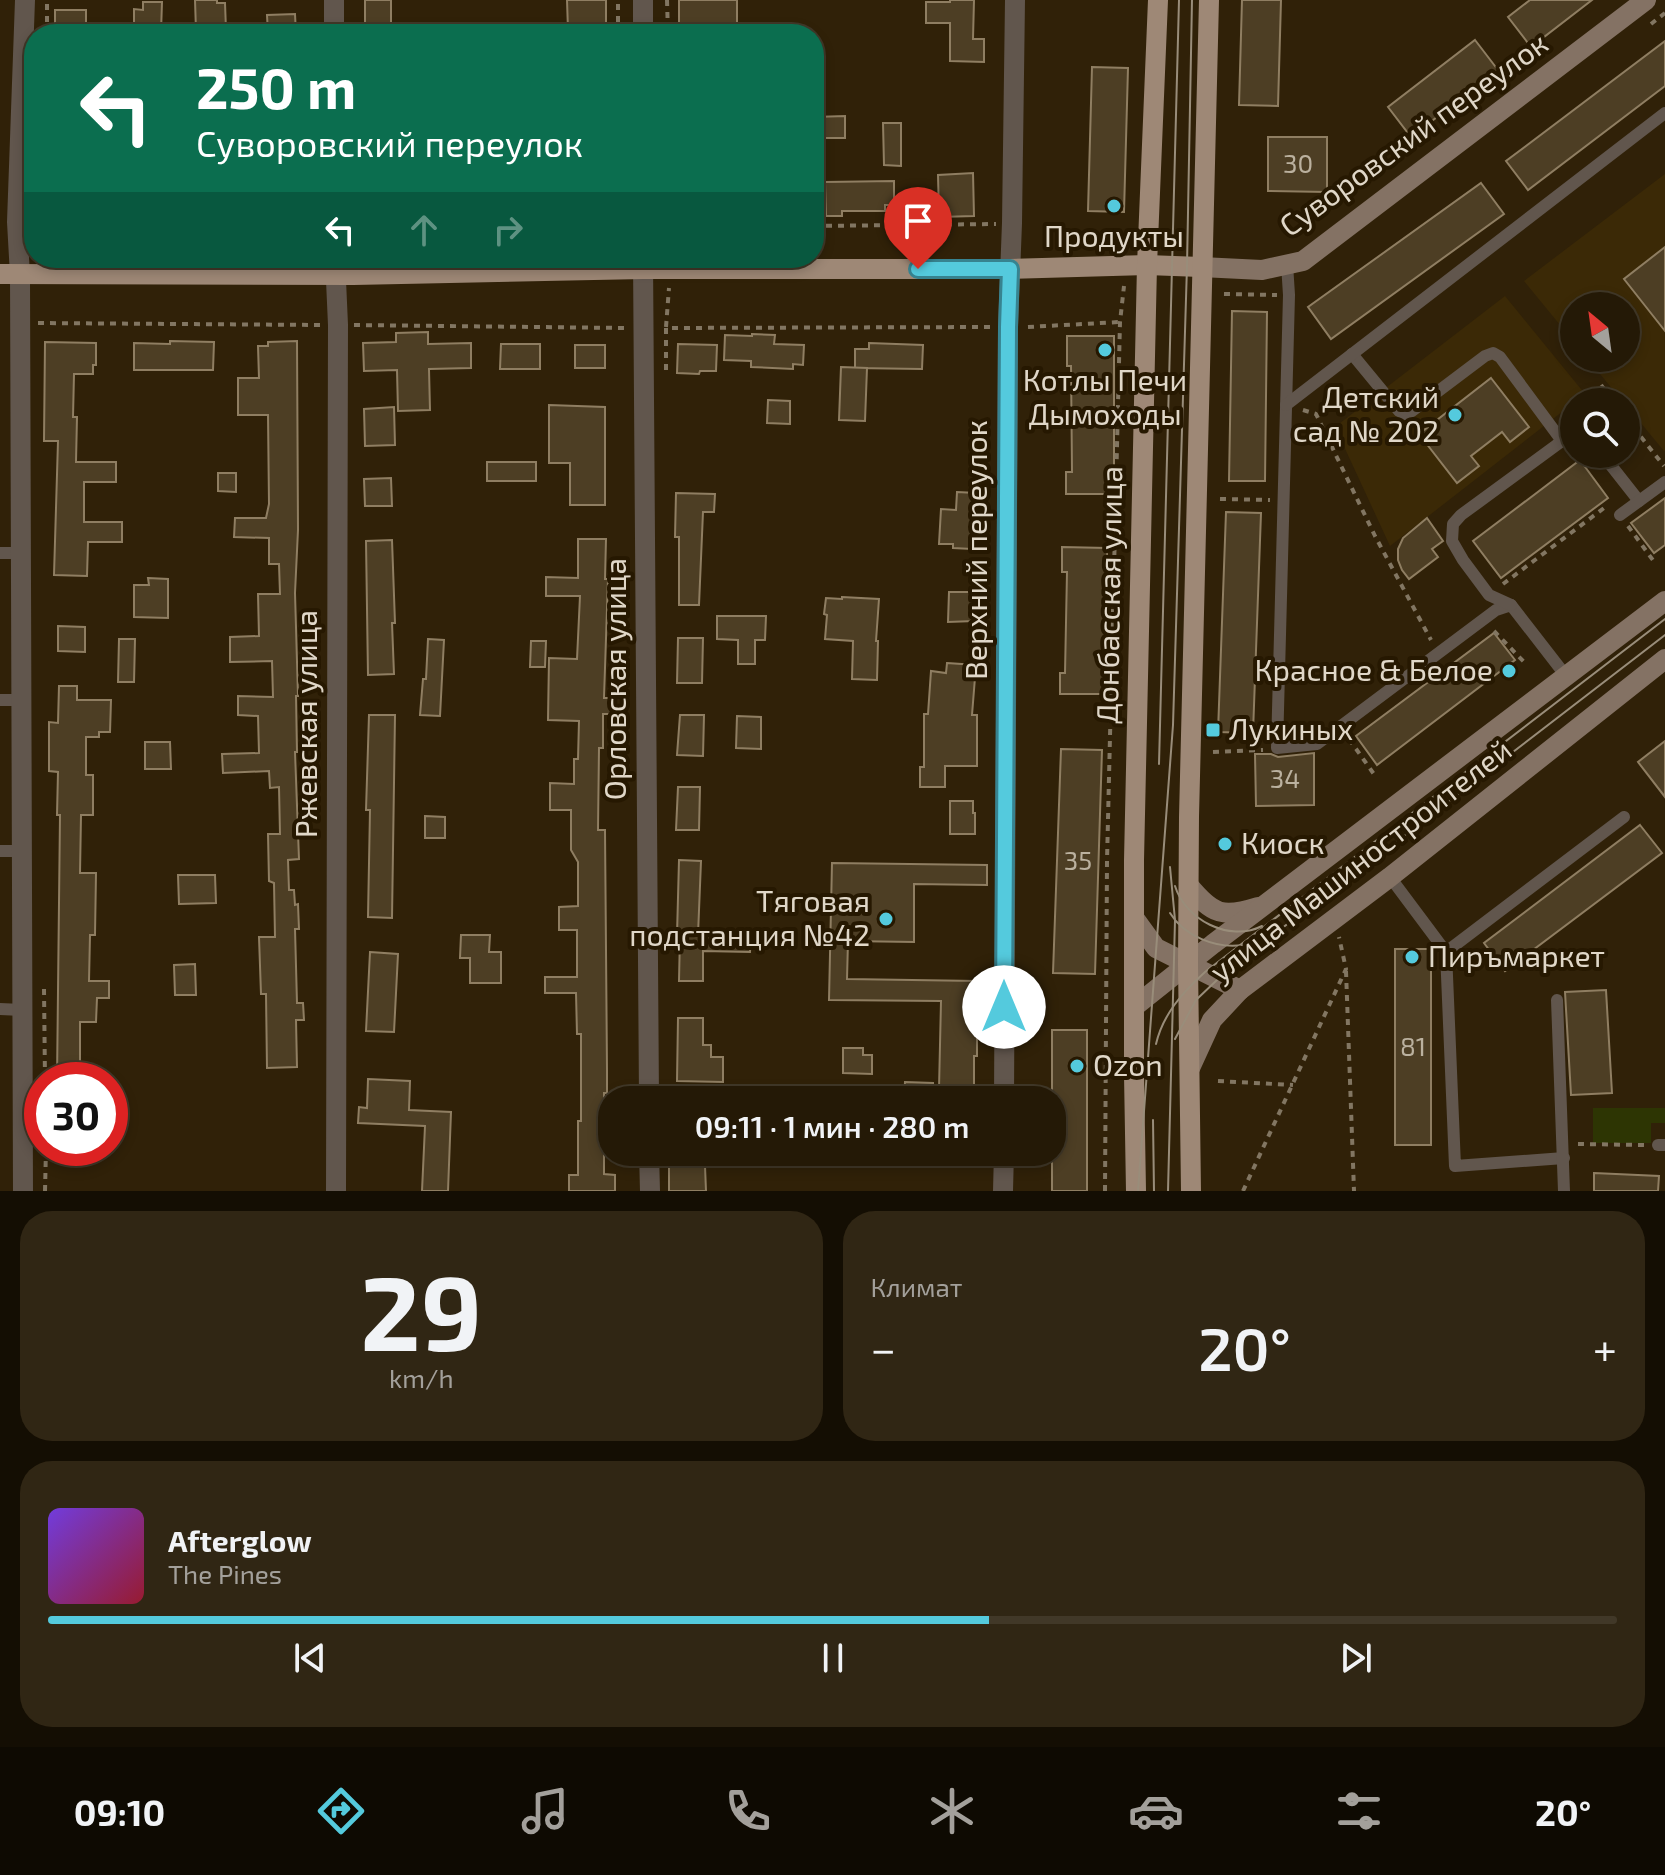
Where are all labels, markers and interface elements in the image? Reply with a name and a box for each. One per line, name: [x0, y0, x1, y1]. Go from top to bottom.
street label: Суворовский переулок: [1272, 24, 1554, 244]
text: 250 m: [196, 53, 356, 120]
icon: left: [64, 56, 168, 160]
text: Суворовский переулок: [196, 121, 583, 164]
house number: 30: [1283, 147, 1313, 178]
pin: [884, 187, 952, 269]
marker: Продукты: [1105, 197, 1123, 215]
icon: arrive: [896, 199, 940, 243]
icon: left: [318, 208, 362, 252]
icon: ahead: [402, 208, 446, 252]
icon: right: [486, 208, 530, 252]
place label: Продукты: [1044, 217, 1184, 254]
north arrow: [1560, 292, 1640, 372]
map controls: [1560, 292, 1640, 468]
marker: Котлы Печи Дымоходы: [1096, 341, 1114, 359]
place label: Котлы Печи Дымоходы: [1023, 361, 1187, 431]
place label: Детский сад № 202: [1293, 378, 1439, 448]
button: search: [1560, 388, 1640, 468]
marker: Детский сад № 202: [1446, 406, 1464, 424]
street label: Верхний переулок: [957, 420, 994, 680]
street label: Донбасская улица: [1088, 466, 1129, 724]
street label: Орловская улица: [596, 558, 633, 800]
street label: Ржевская улица: [287, 610, 324, 838]
place label: Красное & Белое: [1255, 651, 1493, 687]
marker: Красное & Белое: [1500, 662, 1518, 680]
place label: Лукиных: [1229, 710, 1353, 747]
marker: Лукиных: [1204, 721, 1222, 739]
street label: улица Машиностроителей: [1202, 730, 1518, 989]
house number: 34: [1270, 762, 1300, 793]
place label: Киоск: [1241, 824, 1325, 860]
marker: Киоск: [1216, 835, 1234, 853]
house number: 35: [1064, 844, 1092, 875]
place label: Тяговая подстанция №42: [629, 882, 870, 952]
marker: Тяговая подстанция №42: [877, 910, 895, 928]
place label: Пиръмаркет: [1428, 937, 1605, 973]
marker: Пиръмаркет: [1403, 948, 1421, 966]
position arrow: [962, 965, 1046, 1049]
house number: 81: [1400, 1030, 1426, 1061]
place label: Ozon: [1093, 1046, 1163, 1082]
marker: Ozon: [1068, 1057, 1086, 1075]
speed limit sign: 30: [24, 1062, 128, 1166]
text: 09:11 · 1 мин · 280 m: [695, 1108, 969, 1144]
text: 29: [360, 1247, 482, 1372]
text: Климат: [871, 1271, 963, 1302]
text: 20°: [1198, 1311, 1291, 1383]
text: −: [871, 1321, 896, 1374]
text: +: [1593, 1321, 1617, 1374]
text: km/h: [389, 1362, 454, 1393]
text: Afterglow: [168, 1522, 312, 1558]
text: The Pines: [168, 1558, 282, 1589]
icon: previous: [288, 1636, 332, 1680]
icon: pause: [811, 1636, 855, 1680]
icon: next: [1334, 1636, 1378, 1680]
icon: directions: [313, 1783, 369, 1839]
icon: music: [517, 1783, 573, 1839]
icon: phone: [720, 1783, 776, 1839]
icon: climate: [924, 1783, 980, 1839]
icon: car: [1128, 1783, 1184, 1839]
icon: filters: [1331, 1783, 1387, 1839]
text: 09:10: [74, 1790, 165, 1833]
text: 20°: [1535, 1790, 1591, 1833]

